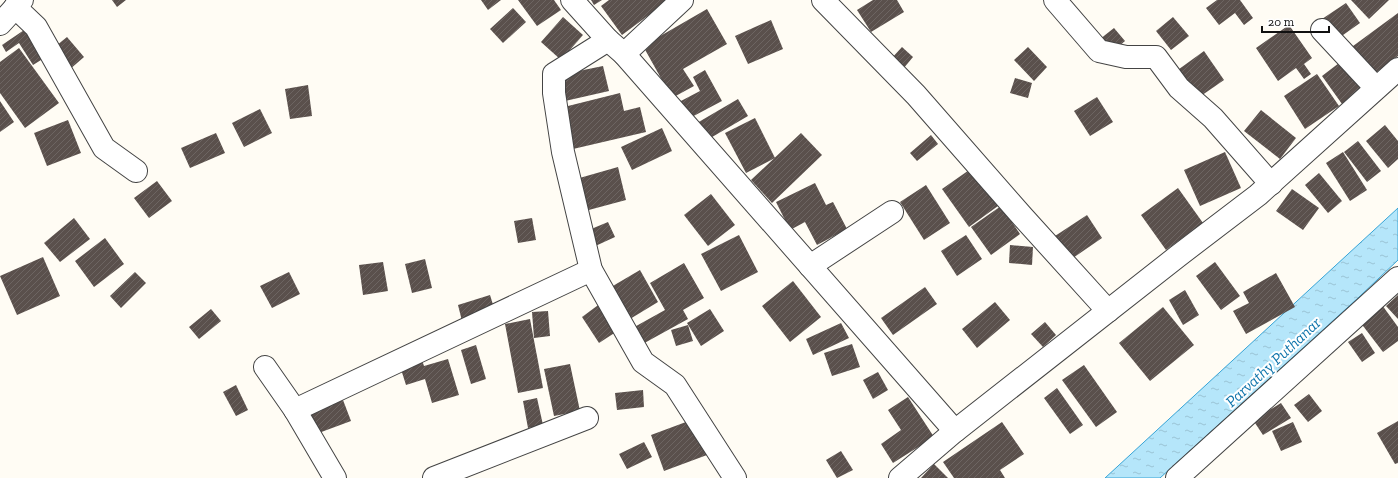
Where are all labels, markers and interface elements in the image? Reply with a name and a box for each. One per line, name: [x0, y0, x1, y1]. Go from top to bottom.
scale bar: [1262, 8, 1329, 34]
text: 20 m: [1268, 15, 1295, 29]
water label: Parvathy Puthanar: [1221, 313, 1325, 411]

